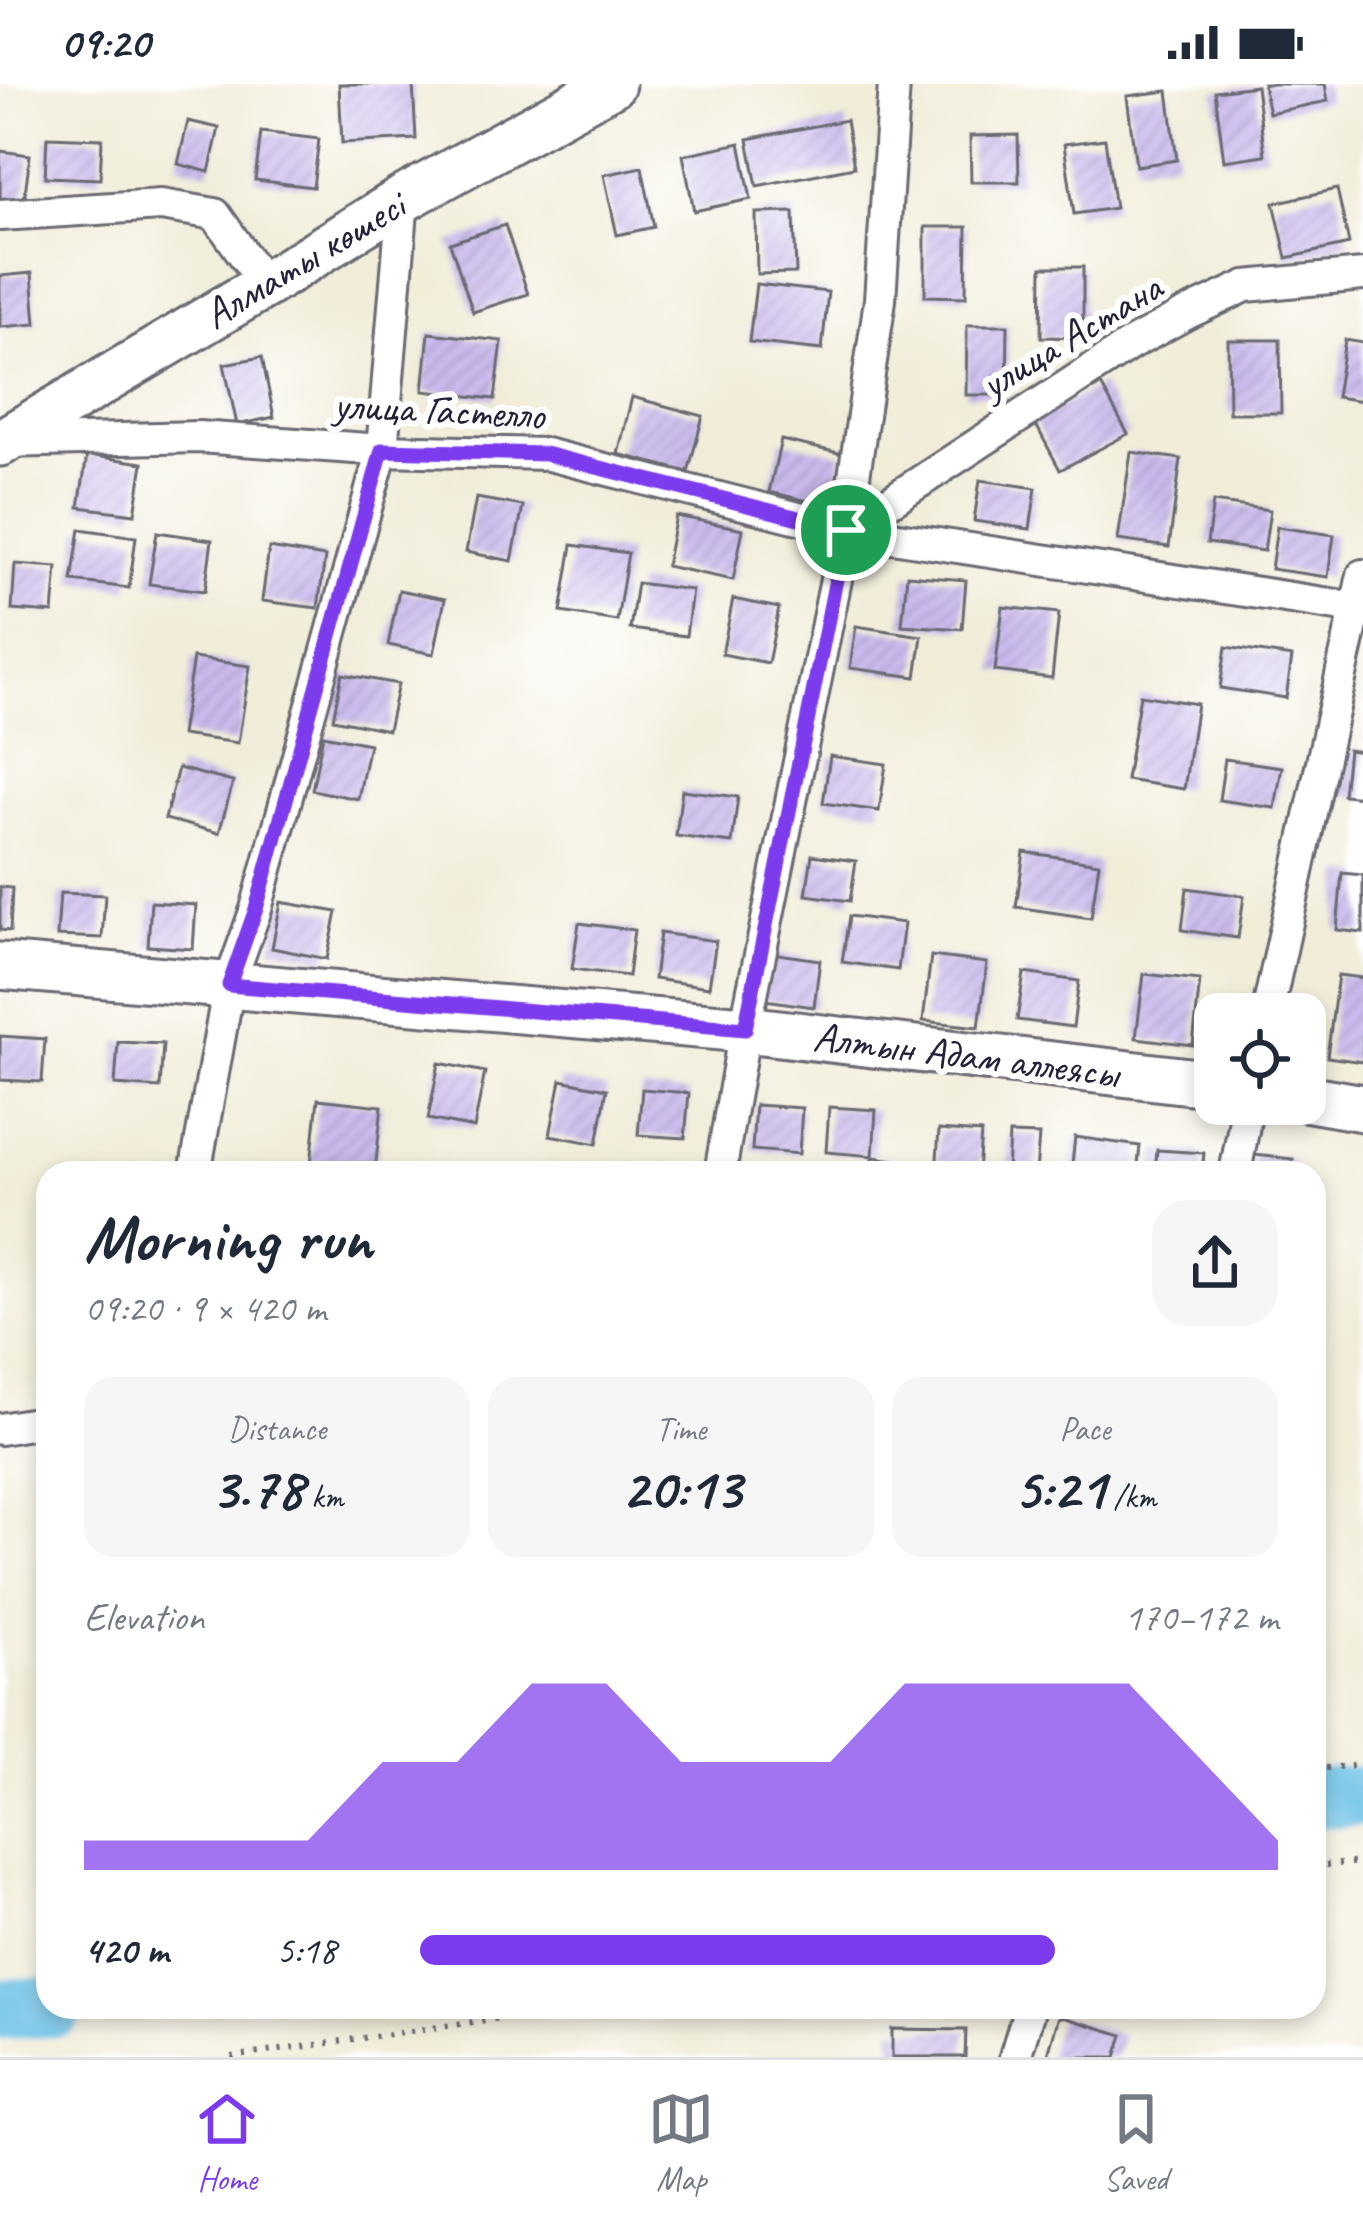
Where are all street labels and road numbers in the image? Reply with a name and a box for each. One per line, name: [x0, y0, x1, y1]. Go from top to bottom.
street label: Алматы көшесі: [194, 176, 419, 341]
street label: улица Астана: [968, 260, 1174, 412]
street label: улица Гастелло: [329, 378, 548, 442]
street label: Алтын Адам аллеясы: [810, 1010, 1124, 1100]

